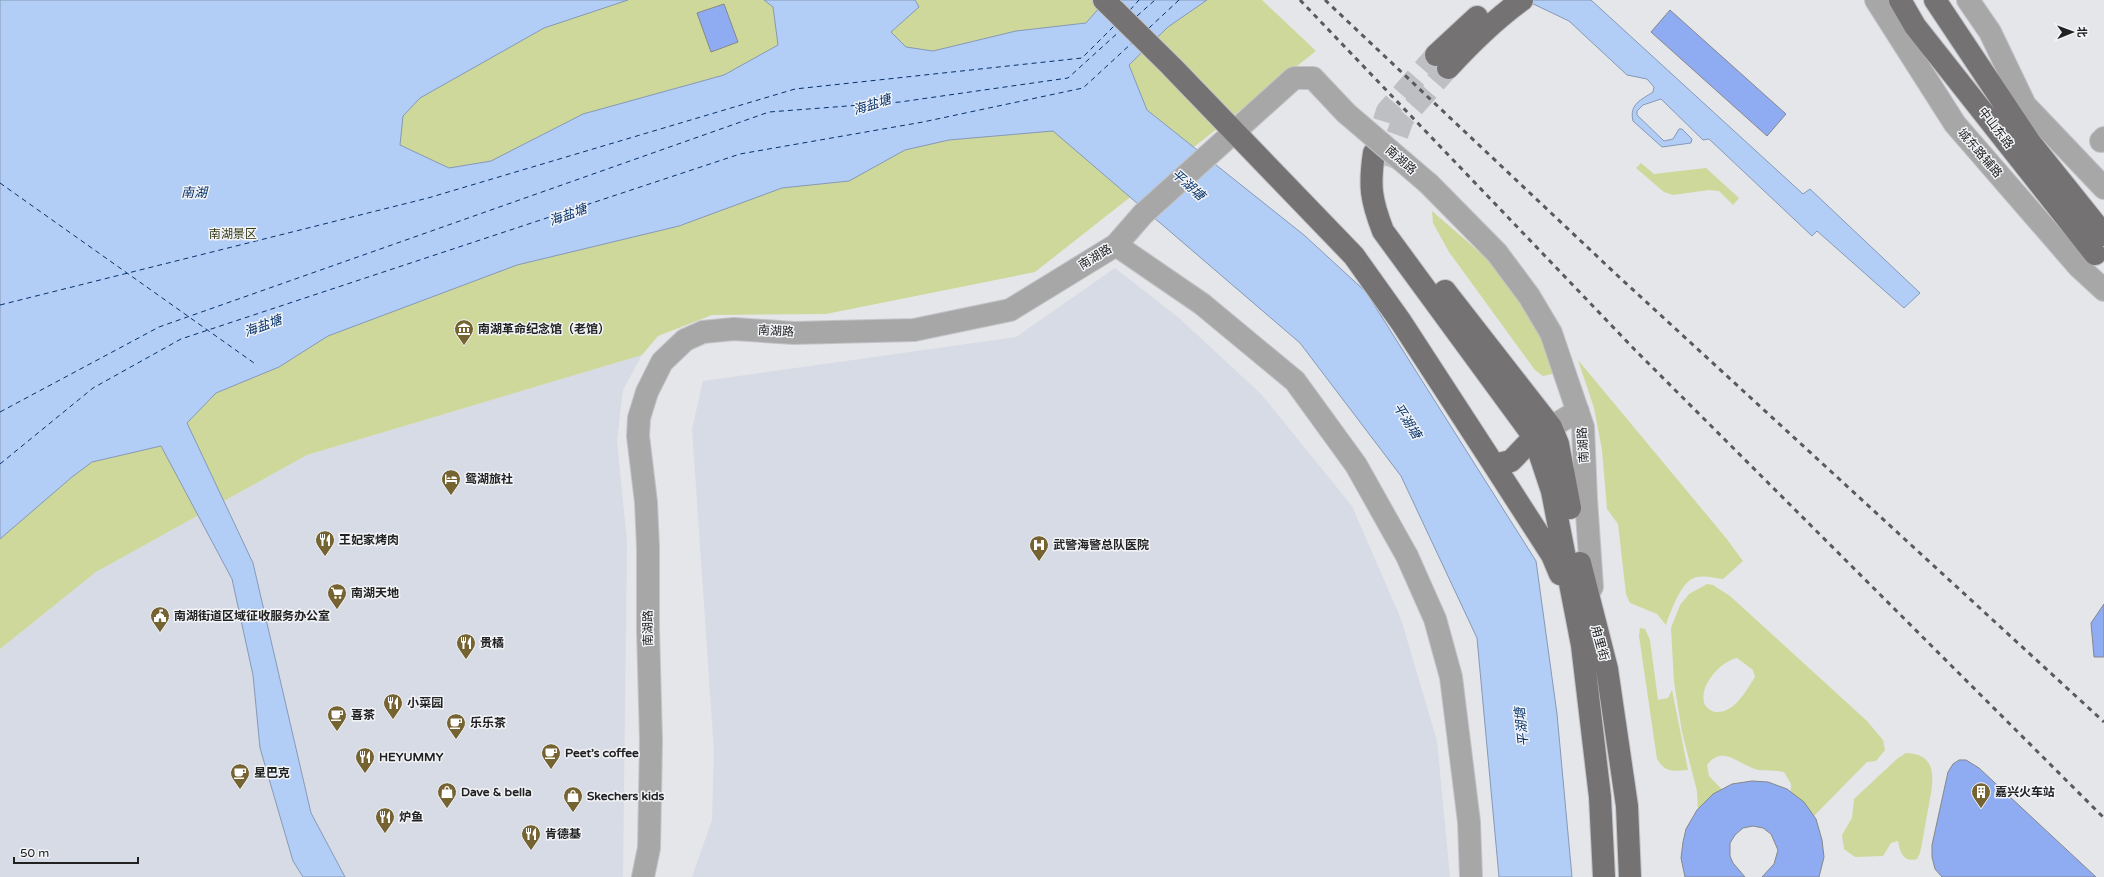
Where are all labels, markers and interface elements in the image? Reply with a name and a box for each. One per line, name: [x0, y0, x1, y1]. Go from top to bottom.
north arrow: [2052, 12, 2092, 52]
text: 北: [2075, 26, 2088, 37]
water label: 海盐塘: [851, 91, 895, 119]
street label: 中山东路: [1976, 105, 2016, 151]
street label: 城东路辅路: [1955, 126, 2005, 180]
street label: 南湖路: [1383, 143, 1419, 177]
water label: 平湖塘: [1168, 166, 1209, 205]
water label: 南湖: [181, 185, 209, 201]
water label: 海盐塘: [547, 200, 591, 229]
park label: 南湖景区: [209, 227, 257, 241]
street label: 南湖路: [1076, 242, 1114, 272]
water label: 海盐塘: [242, 311, 286, 340]
museum icon: 南湖革命纪念馆（老馆）: [453, 318, 475, 346]
place label: 南湖革命纪念馆（老馆）: [478, 322, 610, 336]
street label: 南湖路: [758, 323, 794, 339]
water label: 平湖塘: [1390, 400, 1425, 443]
street label: 南湖路: [1575, 427, 1591, 463]
hotel icon: 鸳湖旅社: [440, 468, 462, 496]
place label: 鸳湖旅社: [465, 472, 513, 486]
restaurant icon: 王妃家烤肉: [314, 529, 336, 557]
place label: 王妃家烤肉: [339, 533, 399, 547]
hospital icon: 武警海警总队医院: [1028, 534, 1050, 562]
place label: 武警海警总队医院: [1053, 538, 1149, 552]
supermarket icon: 南湖天地: [326, 582, 348, 610]
place label: 南湖天地: [351, 586, 399, 600]
public building icon: 南湖街道区域征收服务办公室: [149, 605, 171, 633]
place label: 南湖街道区域征收服务办公室: [174, 609, 330, 623]
street label: 南湖路: [641, 610, 655, 646]
street label: 甪里街: [1589, 624, 1611, 662]
restaurant icon: 贵橘: [455, 632, 477, 660]
place label: 贵橘: [480, 636, 504, 650]
restaurant icon: 小菜园: [382, 692, 404, 720]
place label: 小菜园: [407, 696, 443, 710]
cafe icon: 喜茶: [326, 704, 348, 732]
water label: 平湖塘: [1512, 705, 1532, 747]
place label: 喜茶: [351, 708, 375, 722]
cafe icon: 乐乐茶: [445, 712, 467, 740]
place label: 乐乐茶: [470, 716, 506, 730]
cafe icon: Peet’s coffee: [540, 742, 562, 770]
restaurant icon: HEYUMMY: [354, 746, 376, 774]
place label: Peet’s coffee: [565, 746, 639, 760]
place label: HEYUMMY: [379, 750, 444, 764]
cafe icon: 星巴克: [229, 762, 251, 790]
place label: 星巴克: [254, 766, 290, 780]
shop icon: Dave & bella: [436, 781, 458, 809]
building icon: 嘉兴火车站: [1970, 781, 1992, 809]
place label: Dave & bella: [461, 785, 532, 799]
shop icon: Skechers kids: [562, 785, 584, 813]
place label: 嘉兴火车站: [1995, 785, 2055, 799]
place label: Skechers kids: [587, 789, 665, 803]
restaurant icon: 炉鱼: [374, 806, 396, 834]
place label: 炉鱼: [399, 810, 423, 824]
restaurant icon: 肯德基: [520, 823, 542, 851]
place label: 肯德基: [545, 827, 581, 841]
scale bar: [14, 839, 138, 865]
text: 50 m: [20, 846, 49, 860]

